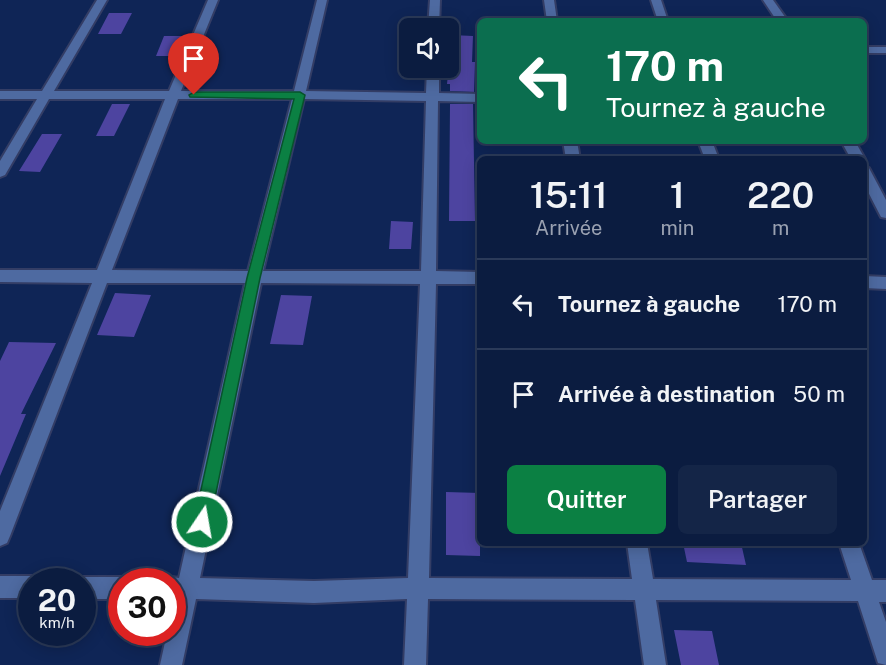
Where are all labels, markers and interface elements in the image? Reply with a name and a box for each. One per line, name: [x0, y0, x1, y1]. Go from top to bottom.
map controls: [399, 18, 459, 78]
button: sound: [399, 18, 459, 78]
pin: [168, 33, 219, 95]
text: 170 m: [606, 41, 724, 90]
icon: arrive: [177, 42, 210, 75]
icon: left: [507, 42, 585, 120]
text: Tournez à gauche: [606, 91, 826, 123]
text: 15:11: [530, 174, 608, 216]
text: 1: [670, 174, 685, 216]
text: 220: [747, 174, 814, 216]
text: Arrivée: [535, 216, 602, 240]
text: min: [660, 216, 694, 240]
text: m: [772, 216, 789, 240]
icon: left: [507, 288, 540, 321]
text: Tournez à gauche: [558, 291, 740, 317]
text: 170 m: [777, 291, 837, 317]
icon: arrive: [507, 378, 540, 411]
text: Arrivée à destination: [558, 381, 775, 407]
text: 50 m: [793, 381, 845, 407]
button: Quitter: [507, 465, 666, 534]
button: Partager: [678, 465, 837, 534]
position arrow: [170, 490, 234, 554]
speed limit sign: 30: [108, 568, 186, 646]
text: 20: [38, 582, 76, 618]
text: km/h: [39, 614, 75, 631]

